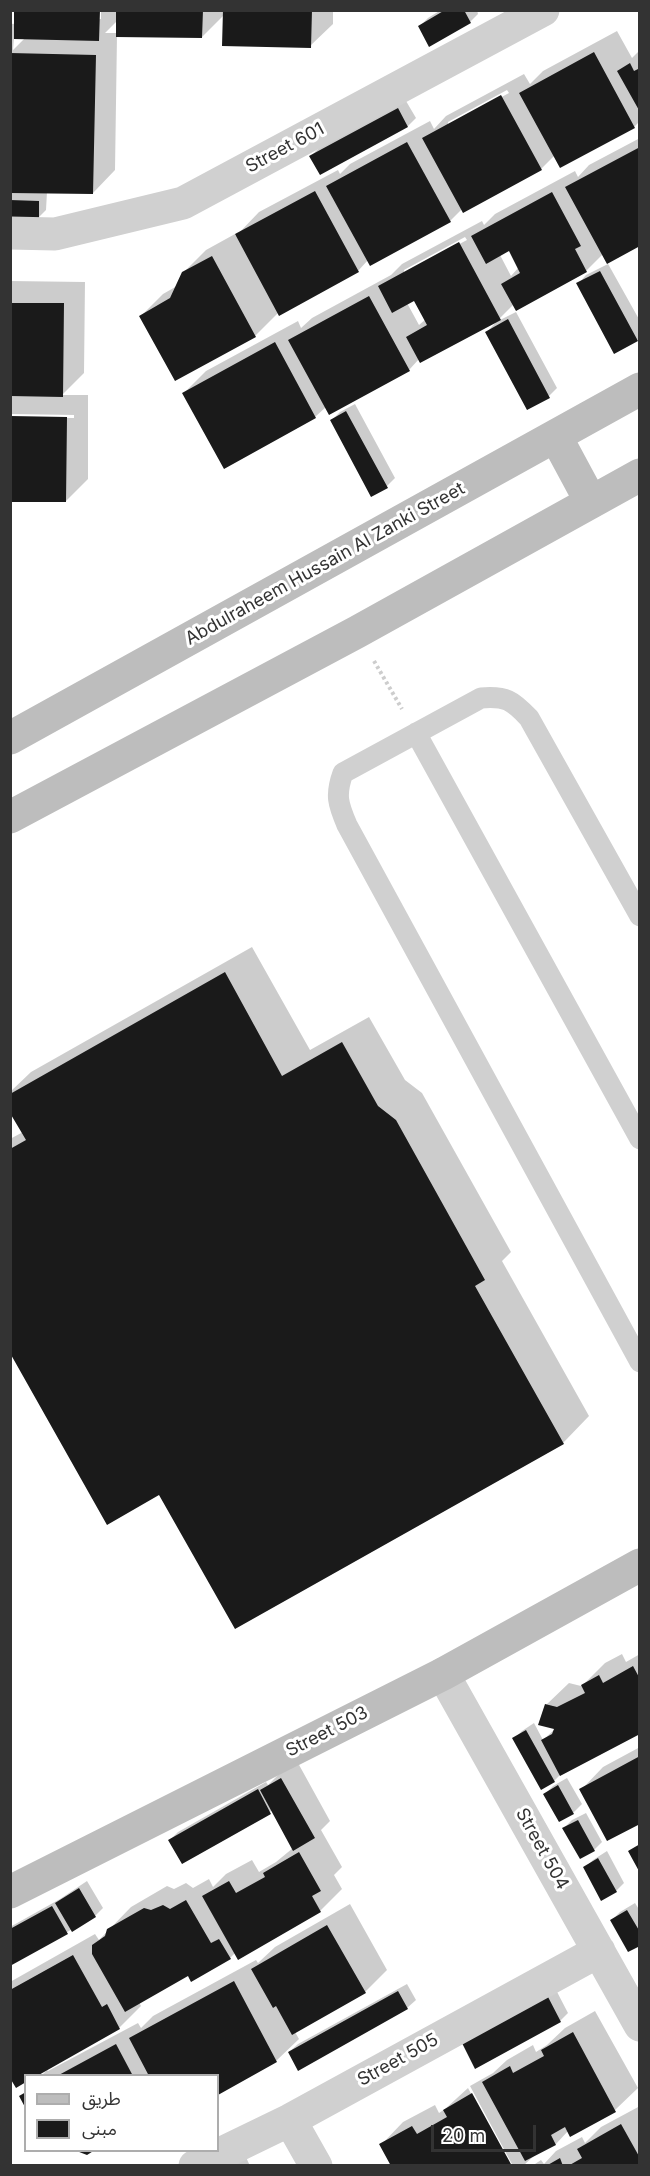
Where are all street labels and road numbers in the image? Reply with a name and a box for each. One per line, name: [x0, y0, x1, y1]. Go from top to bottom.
street label: Street 601: [242, 118, 328, 178]
street label: Abdulraheem Hussain Al Zanki Street: [182, 478, 468, 650]
street label: Street 503: [282, 1702, 372, 1762]
street label: Street 504: [511, 1805, 573, 1893]
street label: Street 505: [354, 2029, 442, 2091]

